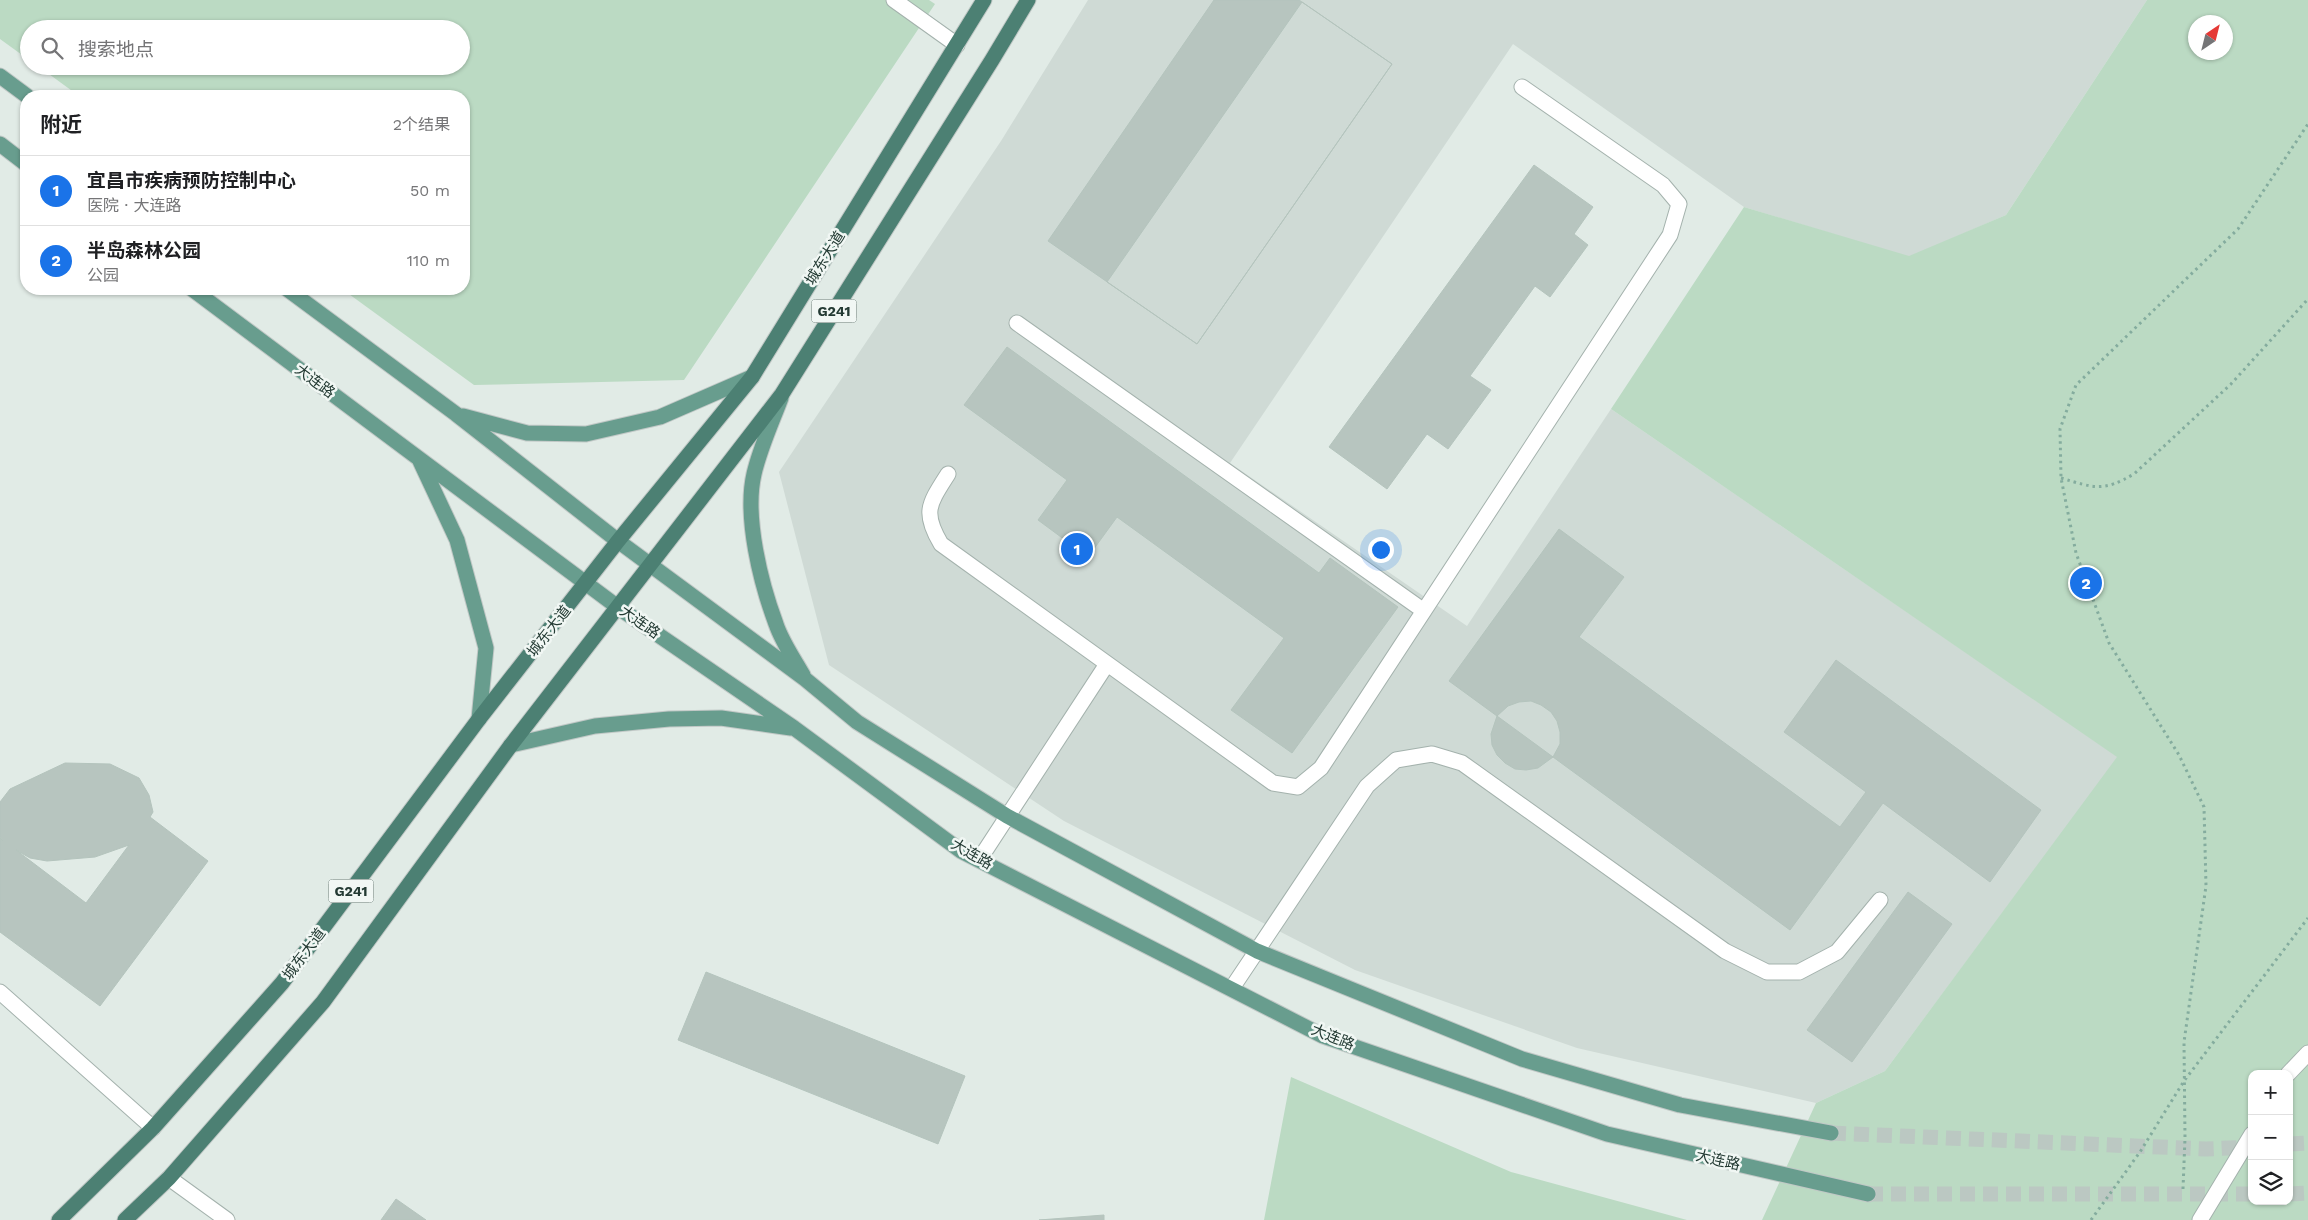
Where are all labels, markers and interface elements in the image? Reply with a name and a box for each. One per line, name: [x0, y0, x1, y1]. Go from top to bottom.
north arrow: [2188, 15, 2233, 60]
search box: [20, 20, 470, 75]
icon: search: [38, 34, 66, 62]
text: 搜索地点: [78, 38, 154, 61]
text: 附近: [40, 112, 82, 137]
text: 2个结果: [393, 115, 450, 134]
text: 宜昌市疾病预防控制中心: [87, 169, 296, 192]
text: 1: [53, 181, 59, 200]
text: 50 m: [410, 181, 450, 200]
text: 医院 · 大连路: [87, 196, 182, 215]
street label: 城东大道: [801, 228, 849, 288]
text: 半岛森林公园: [87, 239, 201, 262]
text: 2: [51, 251, 61, 270]
text: 110 m: [407, 251, 450, 270]
text: 公园: [87, 266, 119, 285]
road number: G241: [812, 300, 856, 322]
street label: 大连路: [292, 360, 338, 402]
pin: 1: [1061, 530, 1093, 568]
your location: [1368, 537, 1394, 563]
pin: 2: [2070, 564, 2102, 602]
street label: 城东大道: [523, 602, 575, 660]
street label: 大连路: [616, 602, 664, 642]
street label: 大连路: [948, 835, 996, 873]
road number: G241: [328, 879, 374, 902]
street label: 城东大道: [279, 925, 329, 983]
street label: 大连路: [1309, 1020, 1357, 1054]
map controls: [2248, 1070, 2293, 1205]
button: +: [2248, 1070, 2293, 1115]
button: −: [2248, 1115, 2293, 1160]
street label: 大连路: [1694, 1146, 1742, 1174]
button: layers: [2248, 1160, 2293, 1205]

